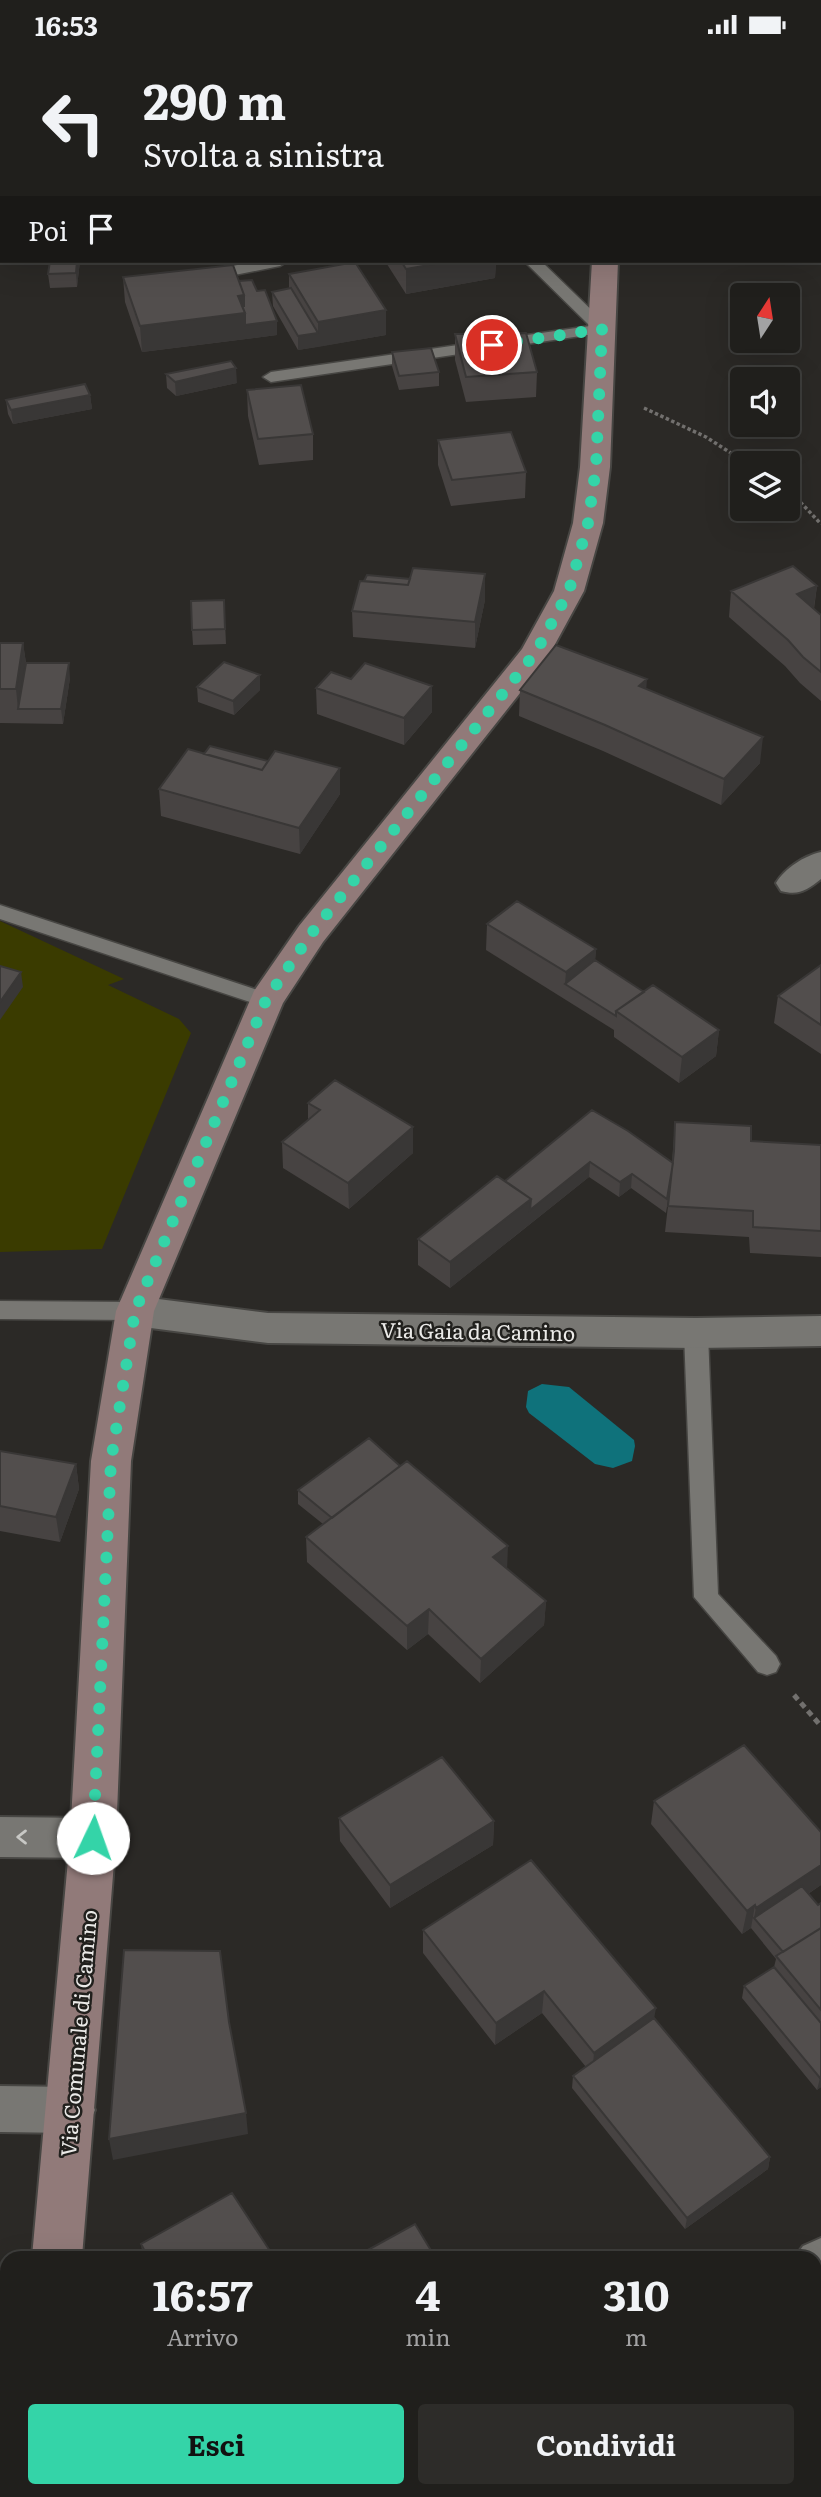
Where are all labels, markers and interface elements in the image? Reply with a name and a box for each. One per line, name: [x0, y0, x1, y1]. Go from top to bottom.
text: 16:53: [35, 5, 98, 44]
text: 290 m: [143, 62, 286, 135]
icon: left: [28, 77, 119, 168]
text: Svolta a sinistra: [143, 129, 384, 177]
text: Poi: [28, 210, 68, 249]
icon: arrive: [82, 210, 120, 248]
north arrow: [730, 283, 800, 353]
map controls: [730, 283, 800, 521]
pin: [462, 315, 522, 375]
icon: arrive: [473, 326, 511, 364]
button: sound: [730, 367, 800, 437]
button: layers: [730, 451, 800, 521]
street label: Via Gaia da Camino: [380, 1313, 576, 1347]
position arrow: [56, 1801, 130, 1875]
one-way arrow: [16, 1829, 27, 1845]
street label: Via Comunale di Camino: [51, 1908, 103, 2158]
text: 16:57: [152, 2262, 253, 2324]
text: 4: [415, 2262, 441, 2324]
text: 310: [603, 2262, 670, 2324]
text: Arrivo: [167, 2319, 239, 2353]
text: min: [405, 2319, 451, 2353]
text: m: [625, 2319, 647, 2353]
button: Esci: [28, 2404, 404, 2484]
button: Condividi: [418, 2404, 794, 2484]

